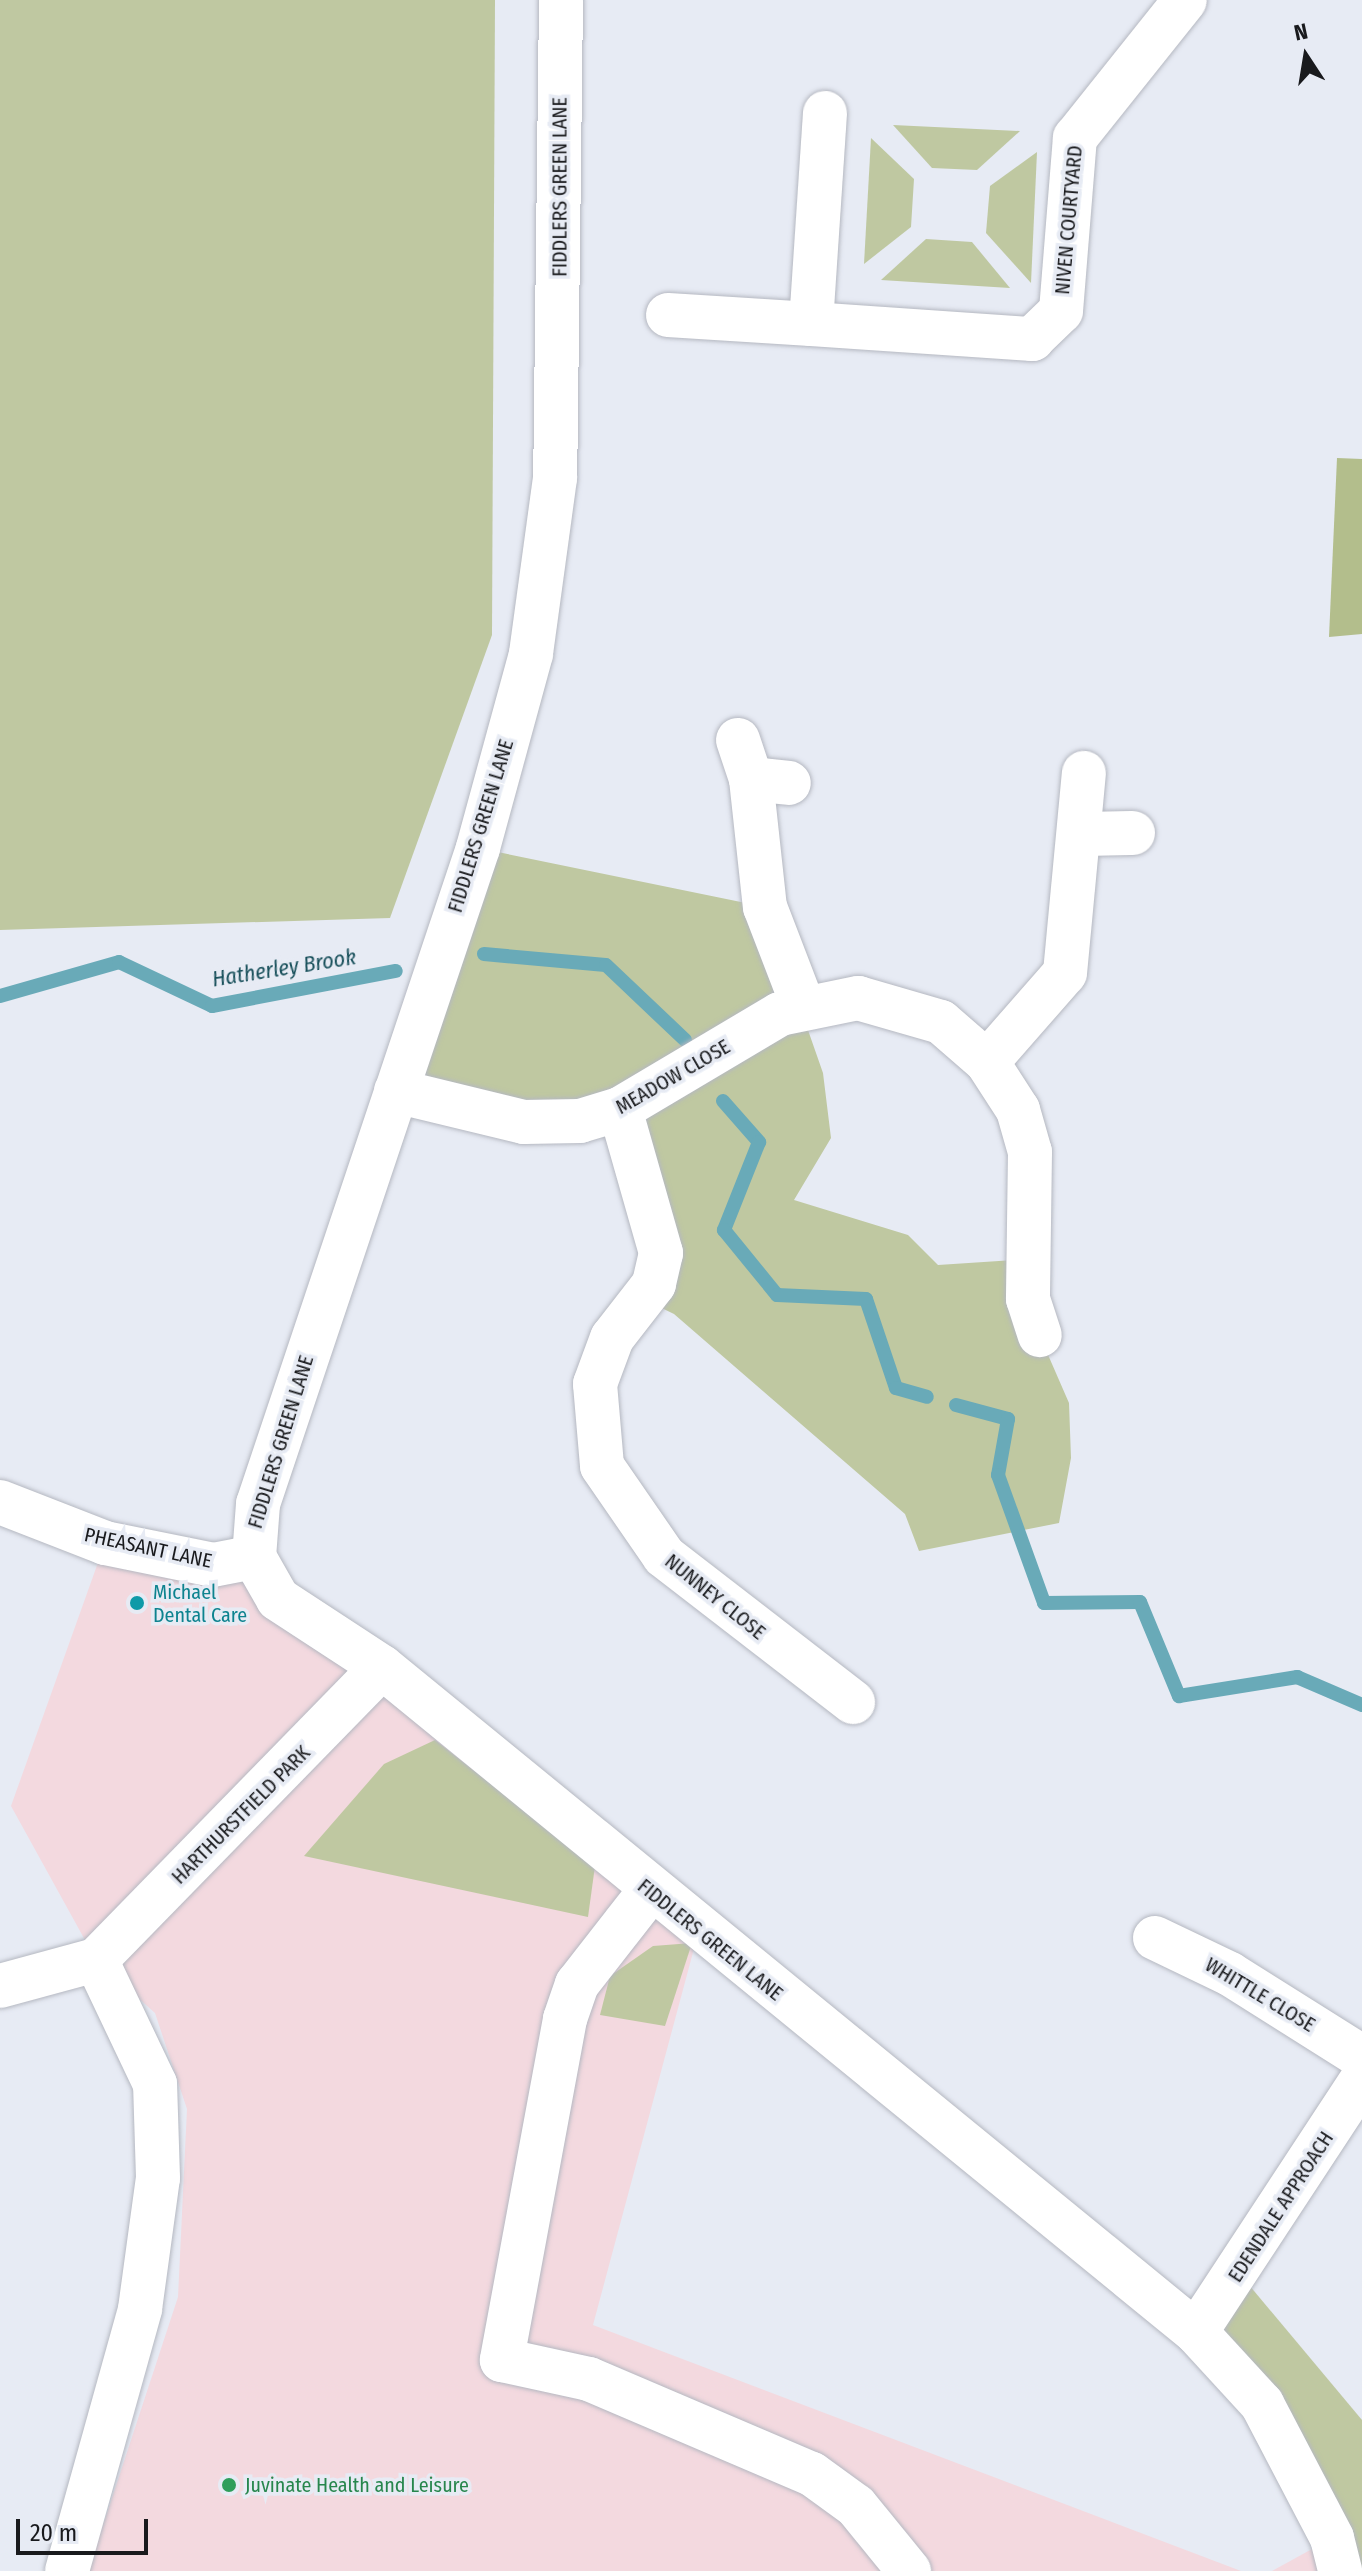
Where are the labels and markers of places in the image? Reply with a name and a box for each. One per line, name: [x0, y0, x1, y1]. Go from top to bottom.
place label: Michael Dental Care: [153, 1580, 247, 1627]
marker: Michael Dental Care: [128, 1594, 146, 1612]
place label: Juvinate Health and Leisure: [245, 2473, 469, 2497]
marker: Juvinate Health and Leisure: [220, 2476, 238, 2494]

